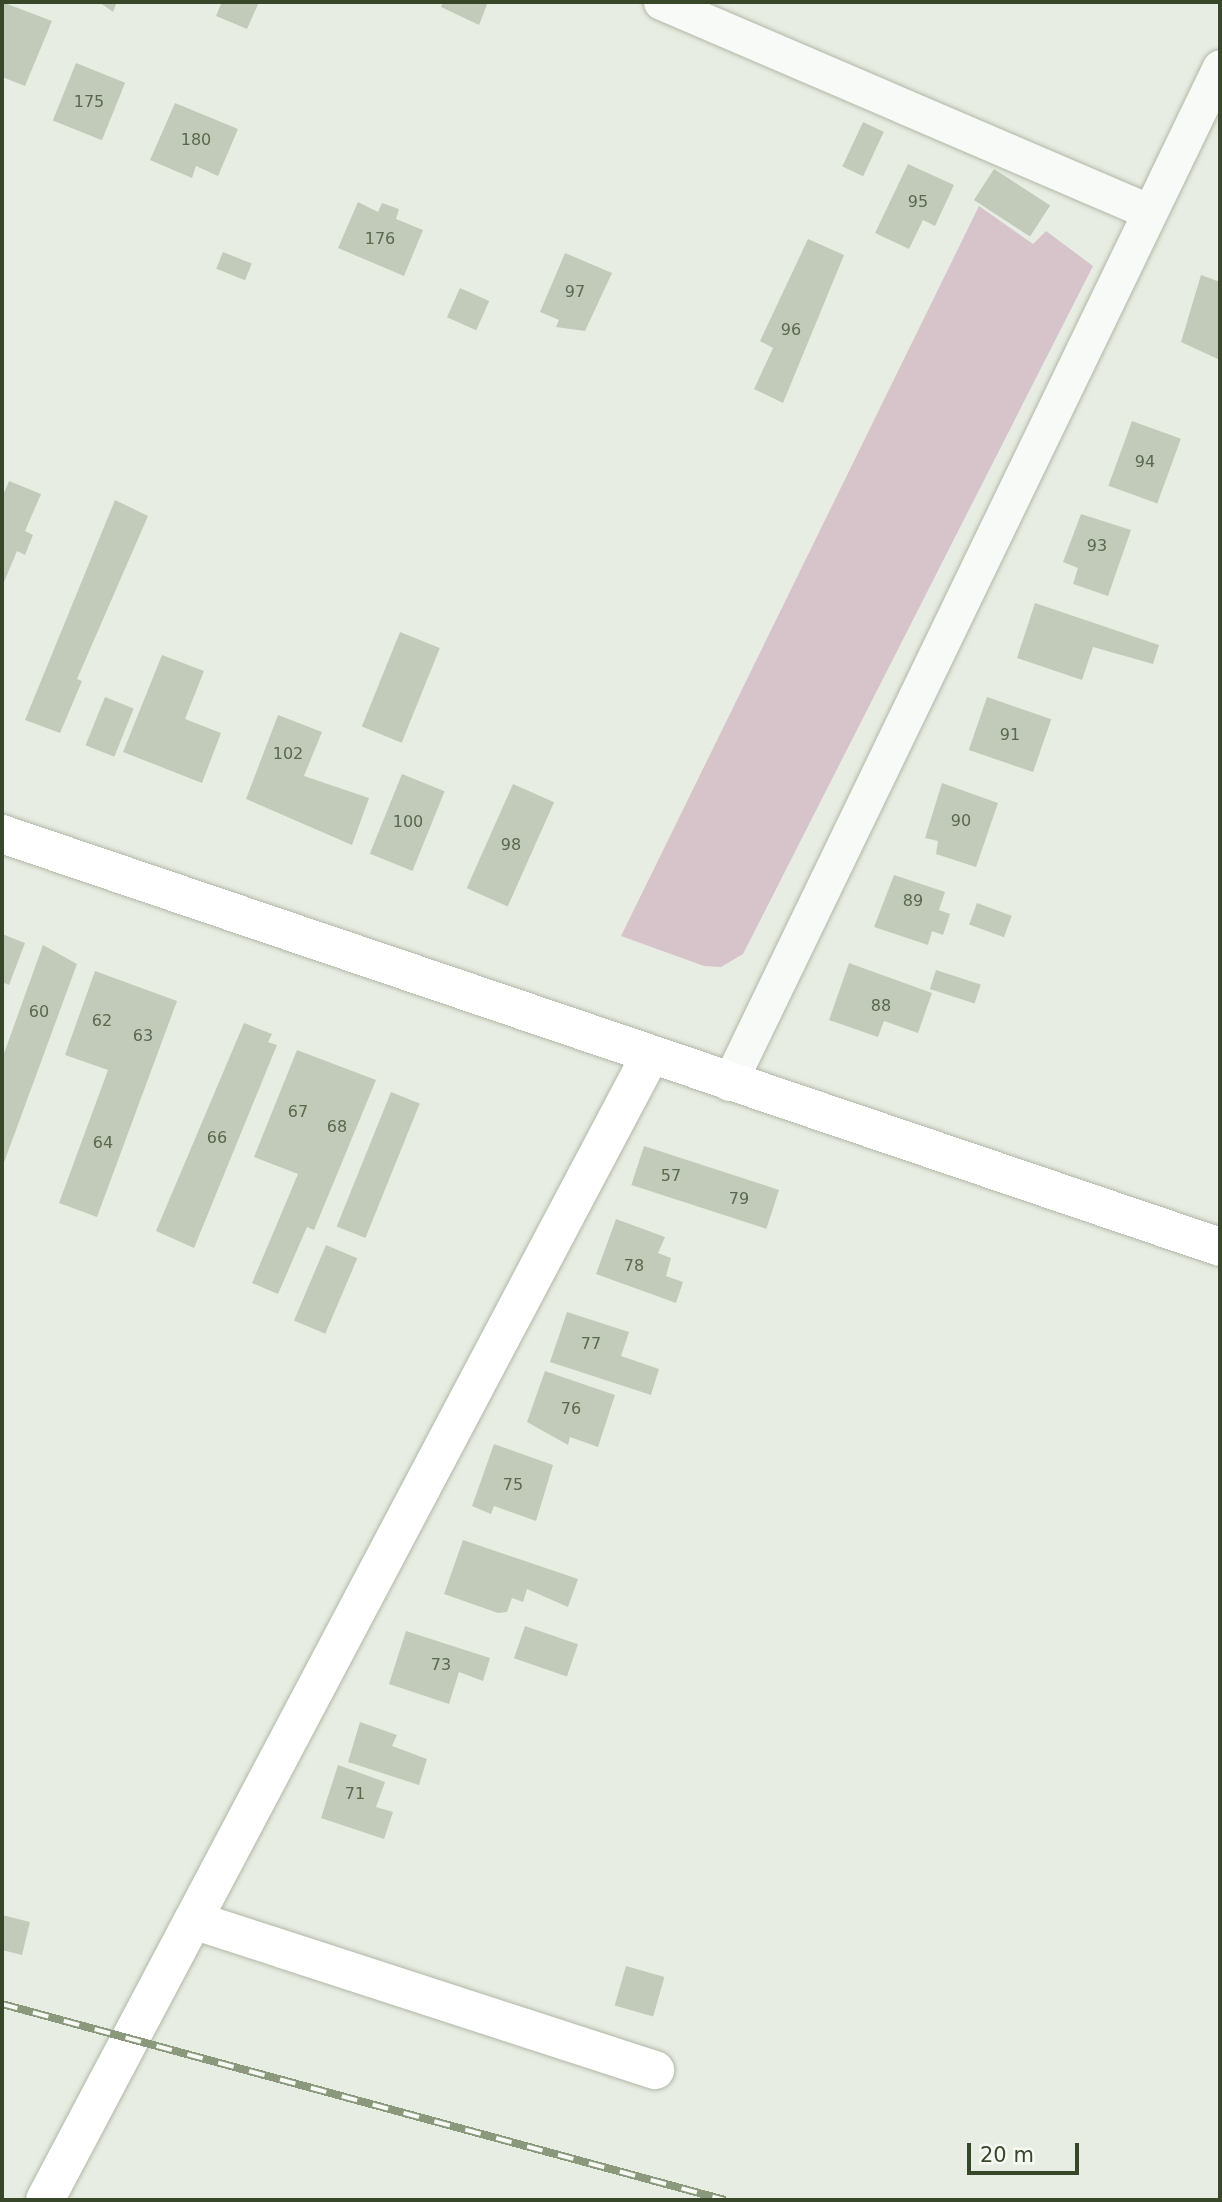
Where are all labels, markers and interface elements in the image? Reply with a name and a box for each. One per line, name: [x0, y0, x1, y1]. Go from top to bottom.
house number: 175: [74, 92, 104, 112]
house number: 180: [181, 130, 211, 150]
house number: 95: [908, 192, 928, 212]
house number: 176: [365, 229, 395, 249]
house number: 97: [565, 282, 585, 302]
house number: 96: [781, 320, 801, 340]
house number: 94: [1135, 452, 1155, 472]
house number: 93: [1087, 536, 1107, 556]
house number: 91: [1000, 725, 1020, 745]
house number: 102: [273, 744, 303, 764]
house number: 90: [951, 811, 971, 831]
house number: 100: [393, 812, 423, 832]
house number: 98: [501, 835, 521, 855]
house number: 89: [903, 891, 923, 911]
house number: 88: [871, 996, 891, 1016]
house number: 60: [29, 1002, 49, 1022]
house number: 62: [92, 1011, 112, 1031]
house number: 63: [133, 1026, 153, 1046]
house number: 67: [288, 1102, 308, 1122]
house number: 68: [327, 1117, 347, 1137]
house number: 66: [207, 1128, 227, 1148]
house number: 64: [93, 1133, 113, 1153]
house number: 57: [661, 1166, 681, 1186]
house number: 79: [729, 1189, 749, 1209]
house number: 78: [624, 1256, 644, 1276]
house number: 77: [581, 1334, 601, 1354]
house number: 76: [561, 1399, 581, 1419]
house number: 75: [503, 1475, 523, 1495]
house number: 73: [431, 1655, 451, 1675]
house number: 71: [345, 1784, 365, 1804]
scale bar: [970, 2128, 1082, 2172]
text: 20 m: [980, 2143, 1034, 2167]

